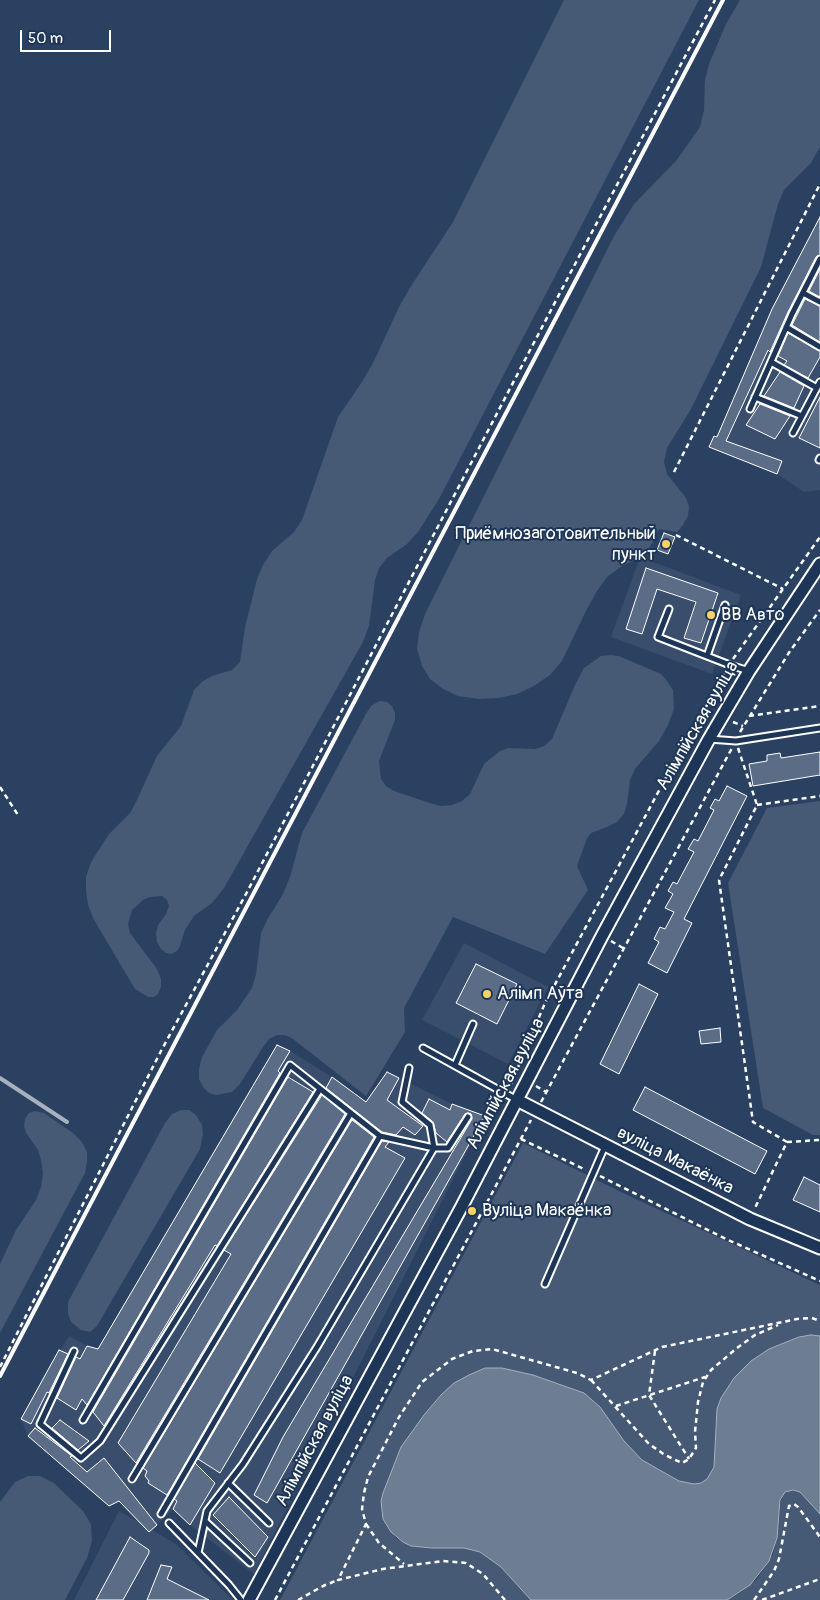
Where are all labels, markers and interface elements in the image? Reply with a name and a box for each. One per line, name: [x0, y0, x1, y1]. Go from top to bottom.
scale bar: [22, 20, 114, 52]
text: 50 m: [28, 29, 63, 48]
place label: Приёмнозаготовительный пункт: [455, 523, 656, 566]
marker: Приёмнозаготовительный пункт: [660, 538, 672, 550]
place label: ВВ Авто: [721, 604, 785, 626]
marker: ВВ Авто: [705, 609, 717, 621]
street label: Алімпійская вуліца: [652, 658, 744, 794]
place label: Алімп Аўта: [497, 983, 583, 1005]
marker: Алімп Аўта: [481, 988, 493, 1000]
street label: Алімпійская вуліца: [462, 1015, 550, 1153]
street label: вуліца Макаёнка: [613, 1122, 737, 1200]
place label: Вуліца Макаёнка: [482, 1200, 611, 1222]
marker: Вуліца Макаёнка: [466, 1205, 478, 1217]
street label: Алімпійская вуліца: [271, 1372, 359, 1510]

